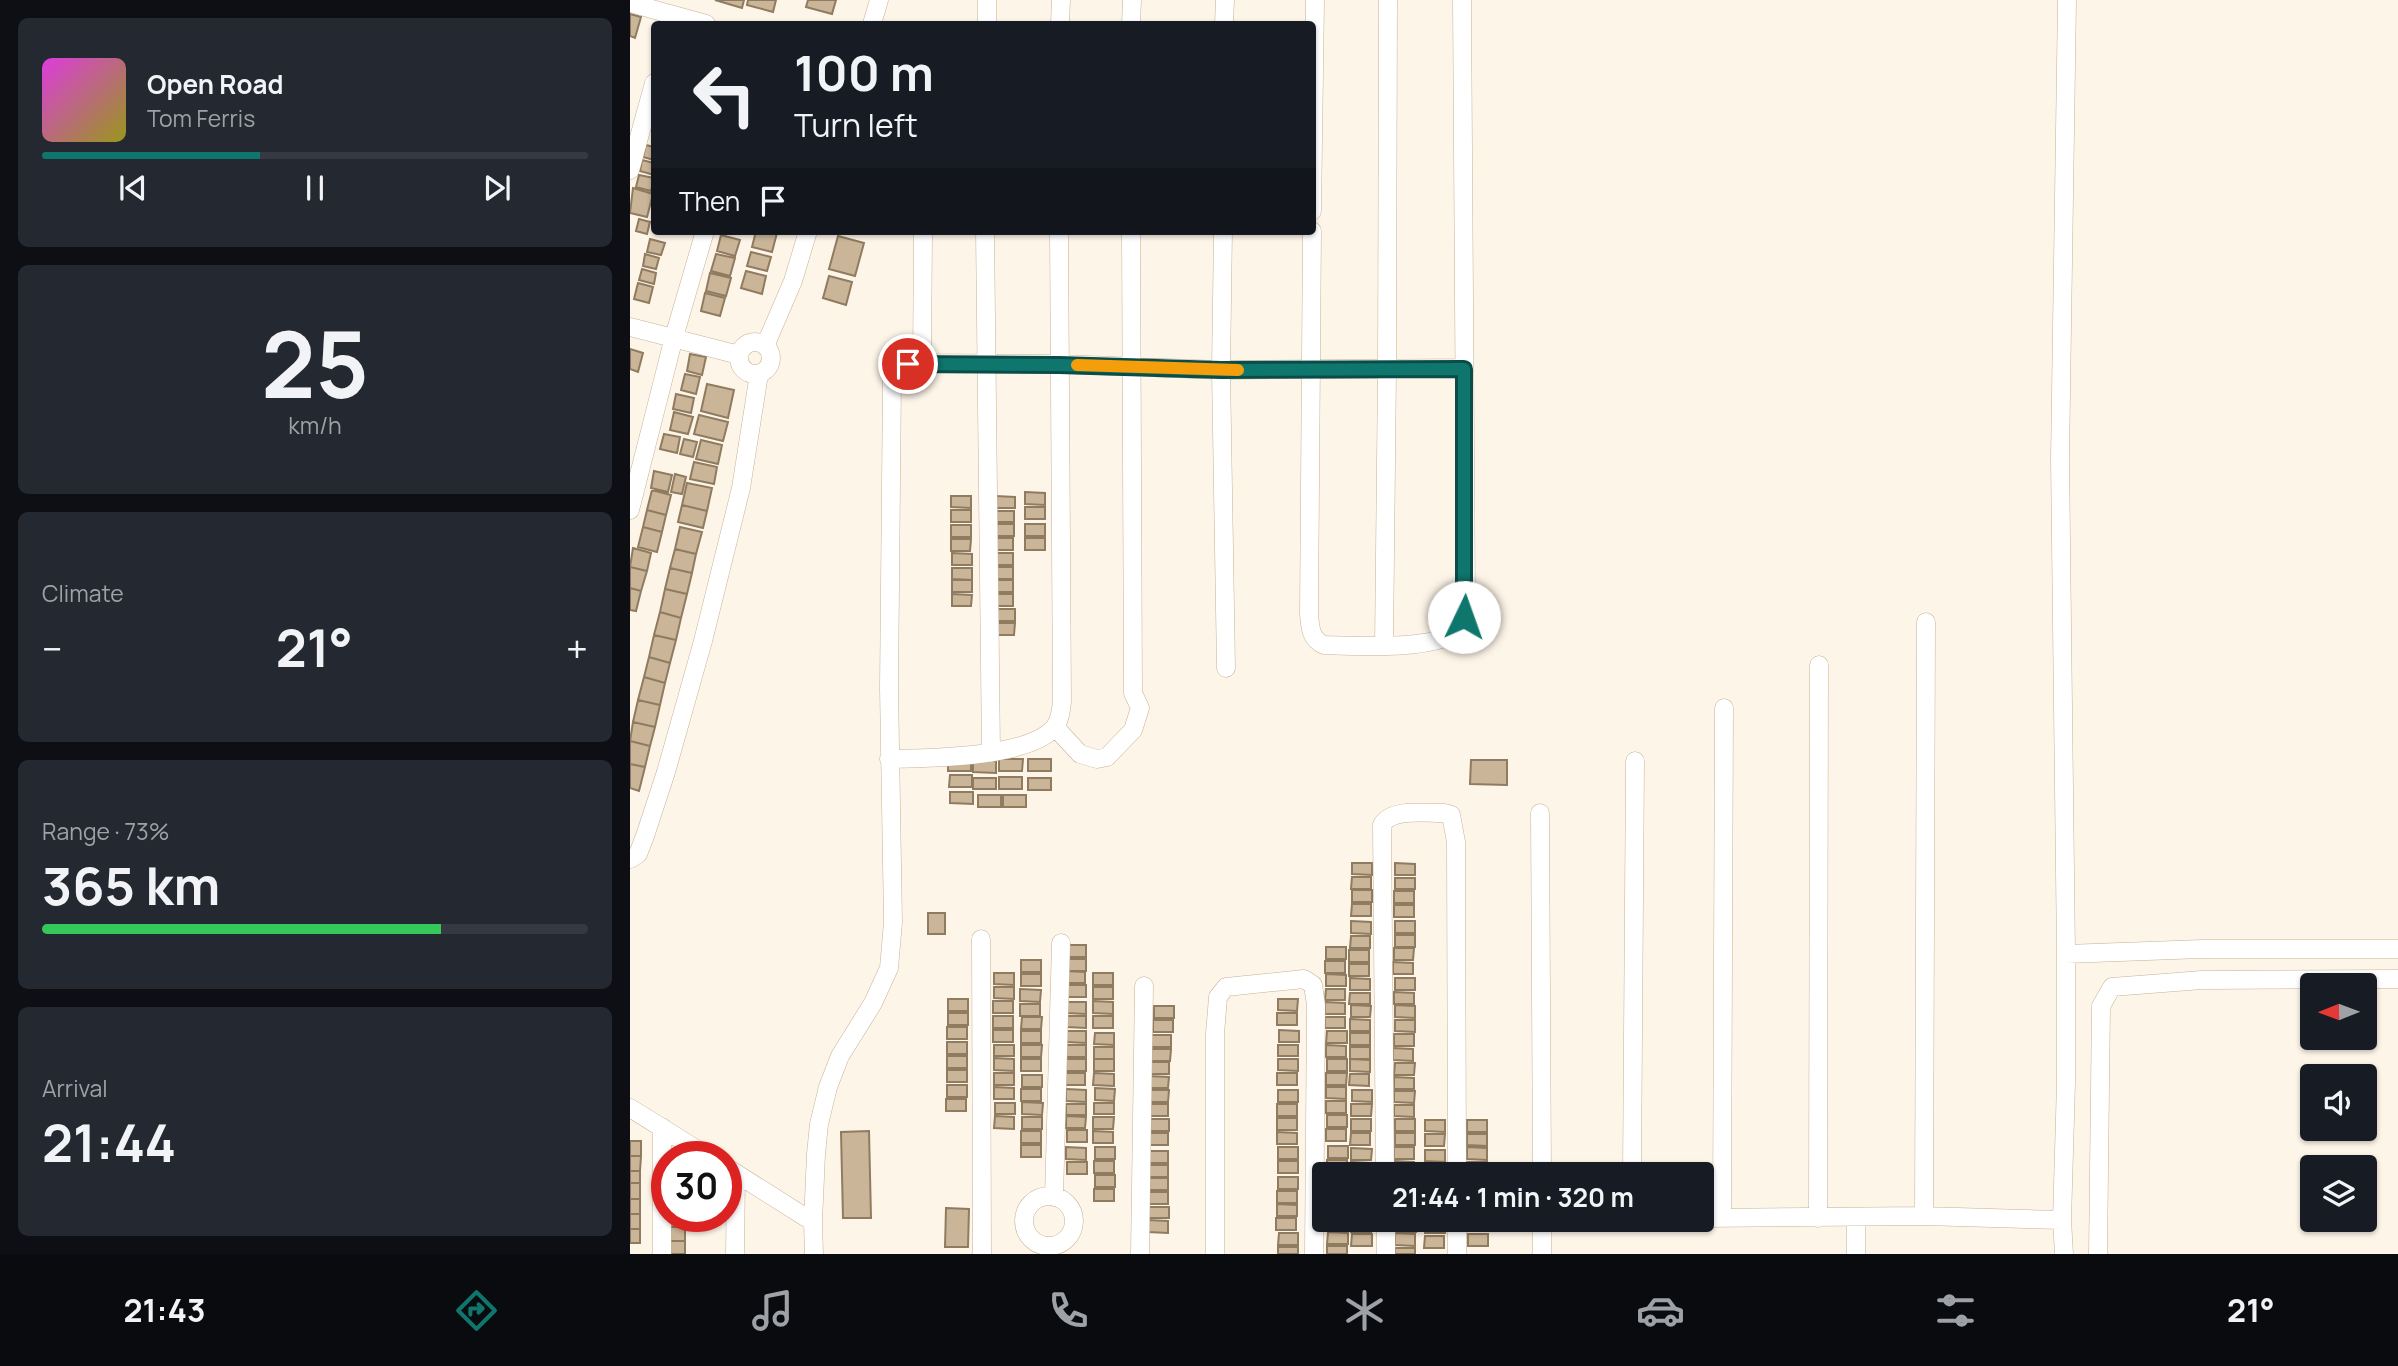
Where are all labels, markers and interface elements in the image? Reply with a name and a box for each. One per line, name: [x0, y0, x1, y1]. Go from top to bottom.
text: 100 m: [794, 39, 934, 106]
icon: left: [679, 49, 770, 140]
text: Open Road: [147, 66, 283, 102]
text: Tom Ferris: [147, 102, 255, 134]
text: Turn left: [794, 103, 918, 147]
icon: previous: [114, 169, 152, 207]
icon: pause: [296, 169, 334, 207]
icon: next: [478, 169, 516, 207]
icon: arrive: [754, 182, 792, 220]
text: Then: [679, 183, 740, 219]
text: 25: [261, 301, 369, 425]
pin: [878, 334, 938, 394]
icon: arrive: [889, 345, 927, 383]
text: km/h: [288, 409, 342, 441]
text: Climate: [42, 577, 124, 609]
position arrow: [1427, 580, 1501, 654]
text: 21°: [276, 612, 353, 683]
text: −: [42, 622, 63, 674]
text: +: [566, 622, 588, 674]
text: Range · 73%: [42, 815, 169, 847]
text: 365 km: [42, 850, 220, 921]
north arrow: [2300, 973, 2376, 1050]
map controls: [2300, 973, 2377, 1232]
button: sound: [2300, 1064, 2377, 1141]
text: Arrival: [42, 1072, 108, 1104]
text: 21:44: [42, 1107, 176, 1178]
speed limit sign: 30: [651, 1141, 742, 1232]
button: layers: [2300, 1155, 2377, 1232]
text: 21:44 · 1 min · 320 m: [1392, 1179, 1634, 1215]
icon: directions: [452, 1286, 501, 1335]
icon: music: [748, 1286, 797, 1335]
icon: phone: [1044, 1286, 1093, 1335]
icon: climate: [1340, 1286, 1389, 1335]
icon: car: [1636, 1286, 1685, 1335]
icon: filters: [1931, 1286, 1980, 1335]
text: 21:43: [123, 1288, 206, 1332]
text: 21°: [2227, 1288, 2275, 1332]

